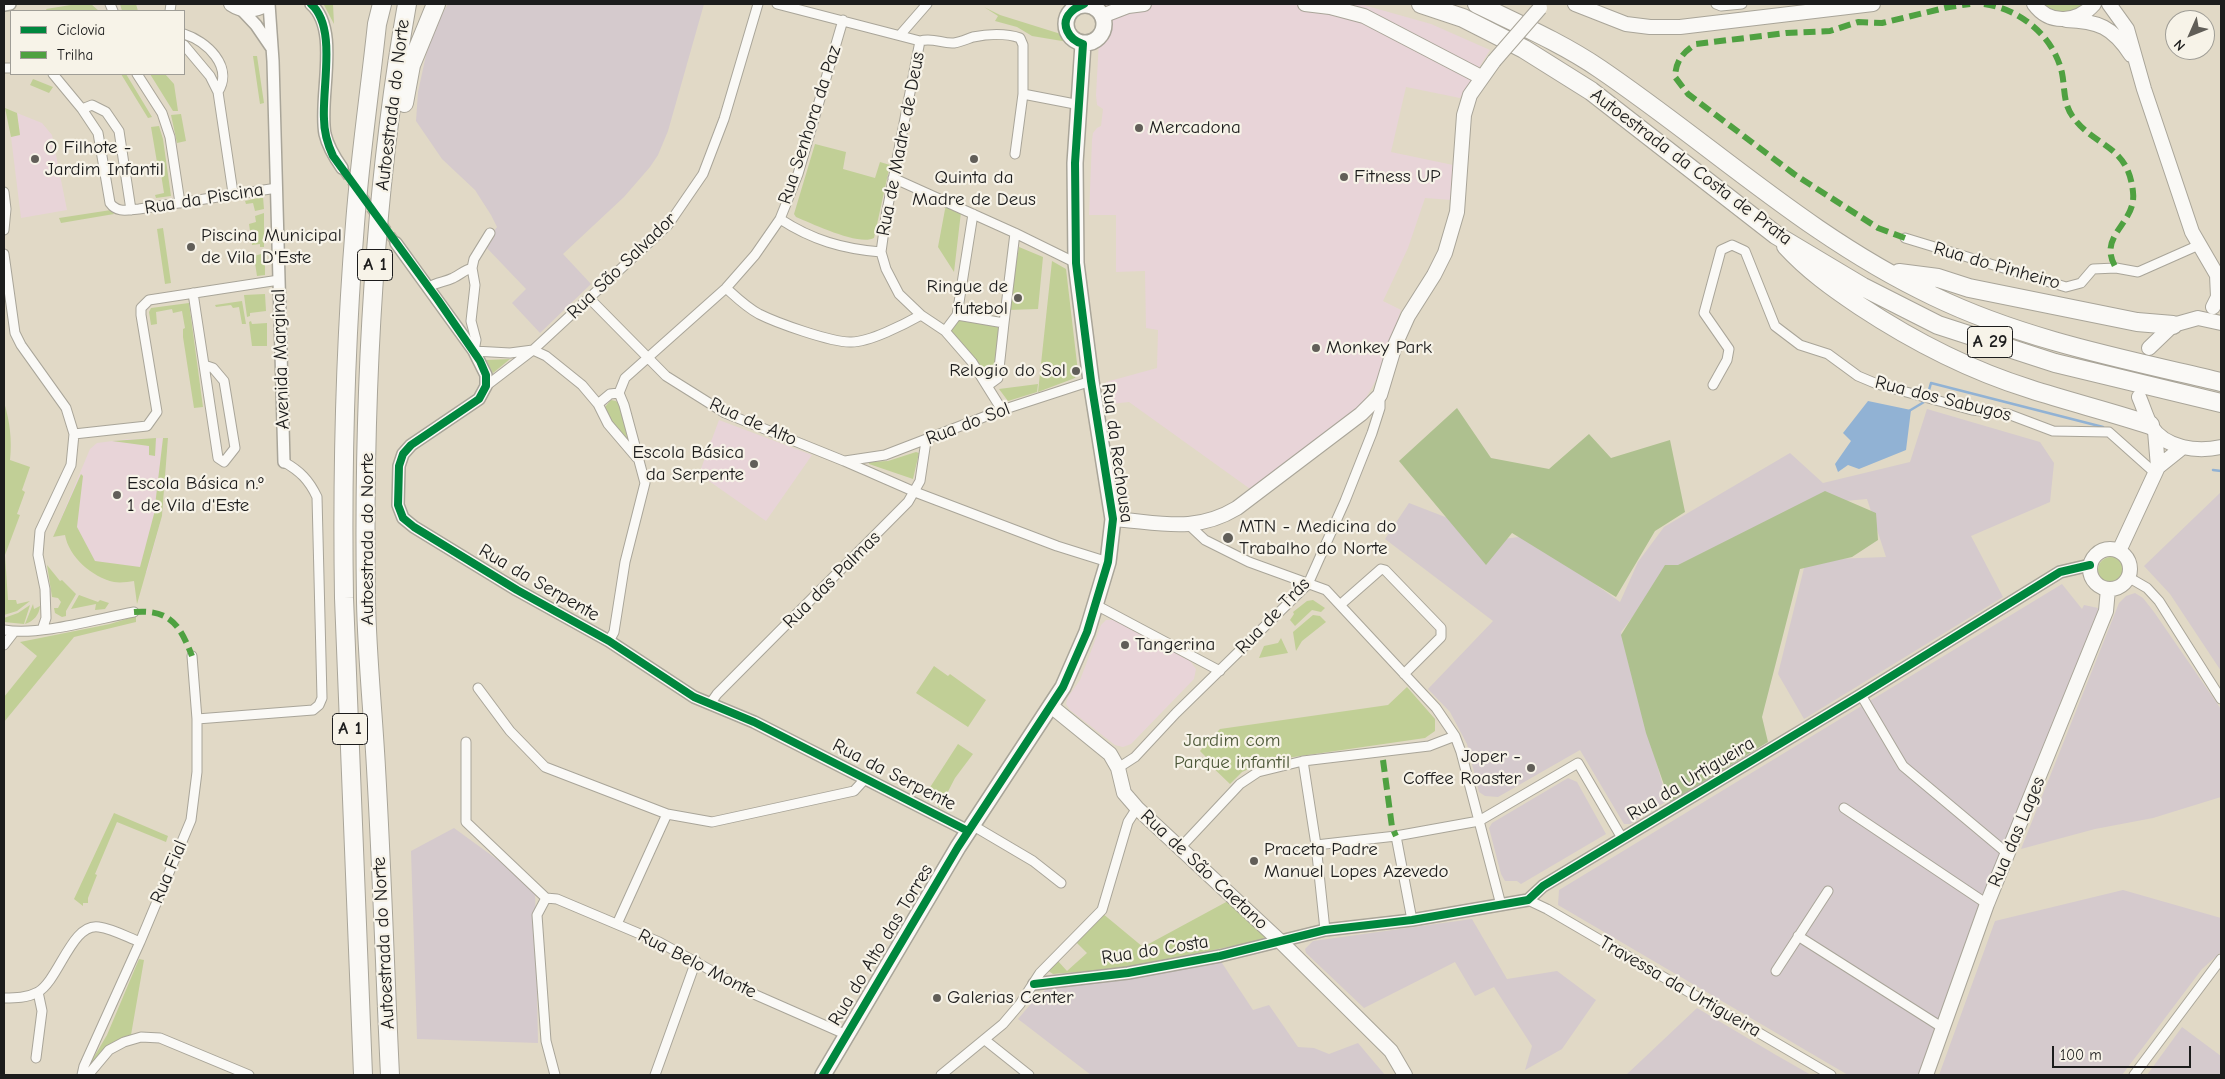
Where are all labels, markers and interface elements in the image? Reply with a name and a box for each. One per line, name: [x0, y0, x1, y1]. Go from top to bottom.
legend: [10, 10, 185, 75]
north arrow: [2165, 10, 2215, 60]
street label: Autoestrada do Norte: [371, 18, 415, 192]
text: Ciclovia: [57, 21, 105, 39]
text: N: [2170, 36, 2189, 54]
street label: Rua Senhora da Paz: [774, 43, 846, 207]
text: Trilha: [57, 46, 93, 64]
street label: Rua de Madre de Deus: [872, 50, 930, 238]
street label: Autoestrada da Costa de Prata: [1586, 84, 1796, 250]
place label: Mercadona: [1149, 117, 1241, 139]
marker: Mercadona: [1133, 122, 1145, 134]
place label: O Filhote - Jardim Infantil: [45, 137, 164, 181]
marker: O Filhote - Jardim Infantil: [29, 153, 41, 165]
marker: Quinta da Madre de Deus: [968, 153, 980, 165]
place label: Fitness UP: [1354, 166, 1441, 188]
place label: Quinta da Madre de Deus: [912, 167, 1036, 211]
marker: Fitness UP: [1338, 171, 1350, 183]
street label: Rua da Piscina: [143, 178, 265, 220]
street label: Rua São Salvador: [563, 208, 681, 324]
place label: Piscina Municipal de Vila D'Este: [201, 225, 342, 269]
street label: Rua do Pinheiro: [1931, 237, 2063, 295]
marker: Piscina Municipal de Vila D'Este: [185, 241, 197, 253]
road number: A 1: [358, 250, 392, 280]
place label: Ringue de futebol: [927, 276, 1008, 320]
street label: Avenida Marginal: [267, 288, 295, 430]
marker: Ringue de futebol: [1012, 292, 1024, 304]
road number: A 29: [1968, 327, 2012, 358]
place label: Monkey Park: [1326, 337, 1432, 359]
marker: Monkey Park: [1310, 342, 1322, 354]
place label: Relogio do Sol: [949, 360, 1066, 382]
marker: Relogio do Sol: [1070, 365, 1082, 377]
street label: Rua dos Sabugos: [1873, 371, 2013, 427]
street label: Rua da Rechousa: [1096, 382, 1138, 524]
street label: Rua de Alto: [706, 393, 800, 451]
street label: Rua do Sol: [923, 398, 1013, 450]
place label: Escola Básica da Serpente: [632, 442, 744, 486]
street label: Autoestrada do Norte: [357, 453, 379, 625]
marker: Escola Básica da Serpente: [748, 458, 760, 470]
place label: Escola Básica n.º 1 de Vila d'Este: [127, 473, 264, 517]
marker: Escola Básica n.º 1 de Vila d'Este: [111, 489, 123, 501]
place label: MTN - Medicina do Trabalho do Norte: [1239, 516, 1397, 560]
street label: Rua das Palmas: [778, 526, 886, 634]
marker: MTN - Medicina do Trabalho do Norte: [1221, 531, 1235, 545]
street label: Rua da Serpente: [475, 539, 603, 627]
street label: Rua de Trás: [1231, 573, 1315, 659]
place label: Tangerina: [1135, 634, 1215, 656]
marker: Tangerina: [1119, 639, 1131, 651]
road number: A 1: [332, 714, 368, 744]
park label: Jardim com Parque infantil: [1174, 730, 1290, 774]
street label: Rua da Urtigueira: [1623, 732, 1759, 826]
street label: Rua da Serpente: [828, 734, 960, 816]
place label: Joper - Coffee Roaster: [1403, 746, 1521, 790]
marker: Joper - Coffee Roaster: [1525, 762, 1537, 774]
street label: Rua das Lages: [1983, 773, 2051, 891]
street label: Rua de São Caetano: [1136, 805, 1272, 935]
street label: Rua Fial: [146, 837, 192, 907]
place label: Praceta Padre Manuel Lopes Azevedo: [1264, 839, 1449, 883]
marker: Praceta Padre Manuel Lopes Azevedo: [1248, 855, 1260, 867]
street label: Autoestrada do Norte: [368, 856, 400, 1030]
street label: Rua do Alto das Torres: [824, 860, 938, 1030]
street label: Rua Belo Monte: [634, 924, 760, 1004]
street label: Rua do Costa: [1100, 930, 1210, 970]
street label: Travessa da Urtigueira: [1595, 931, 1765, 1043]
place label: Galerias Center: [947, 987, 1074, 1009]
marker: Galerias Center: [931, 992, 943, 1004]
scale bar: [2055, 1036, 2194, 1068]
text: 100 m: [2060, 1046, 2102, 1064]

